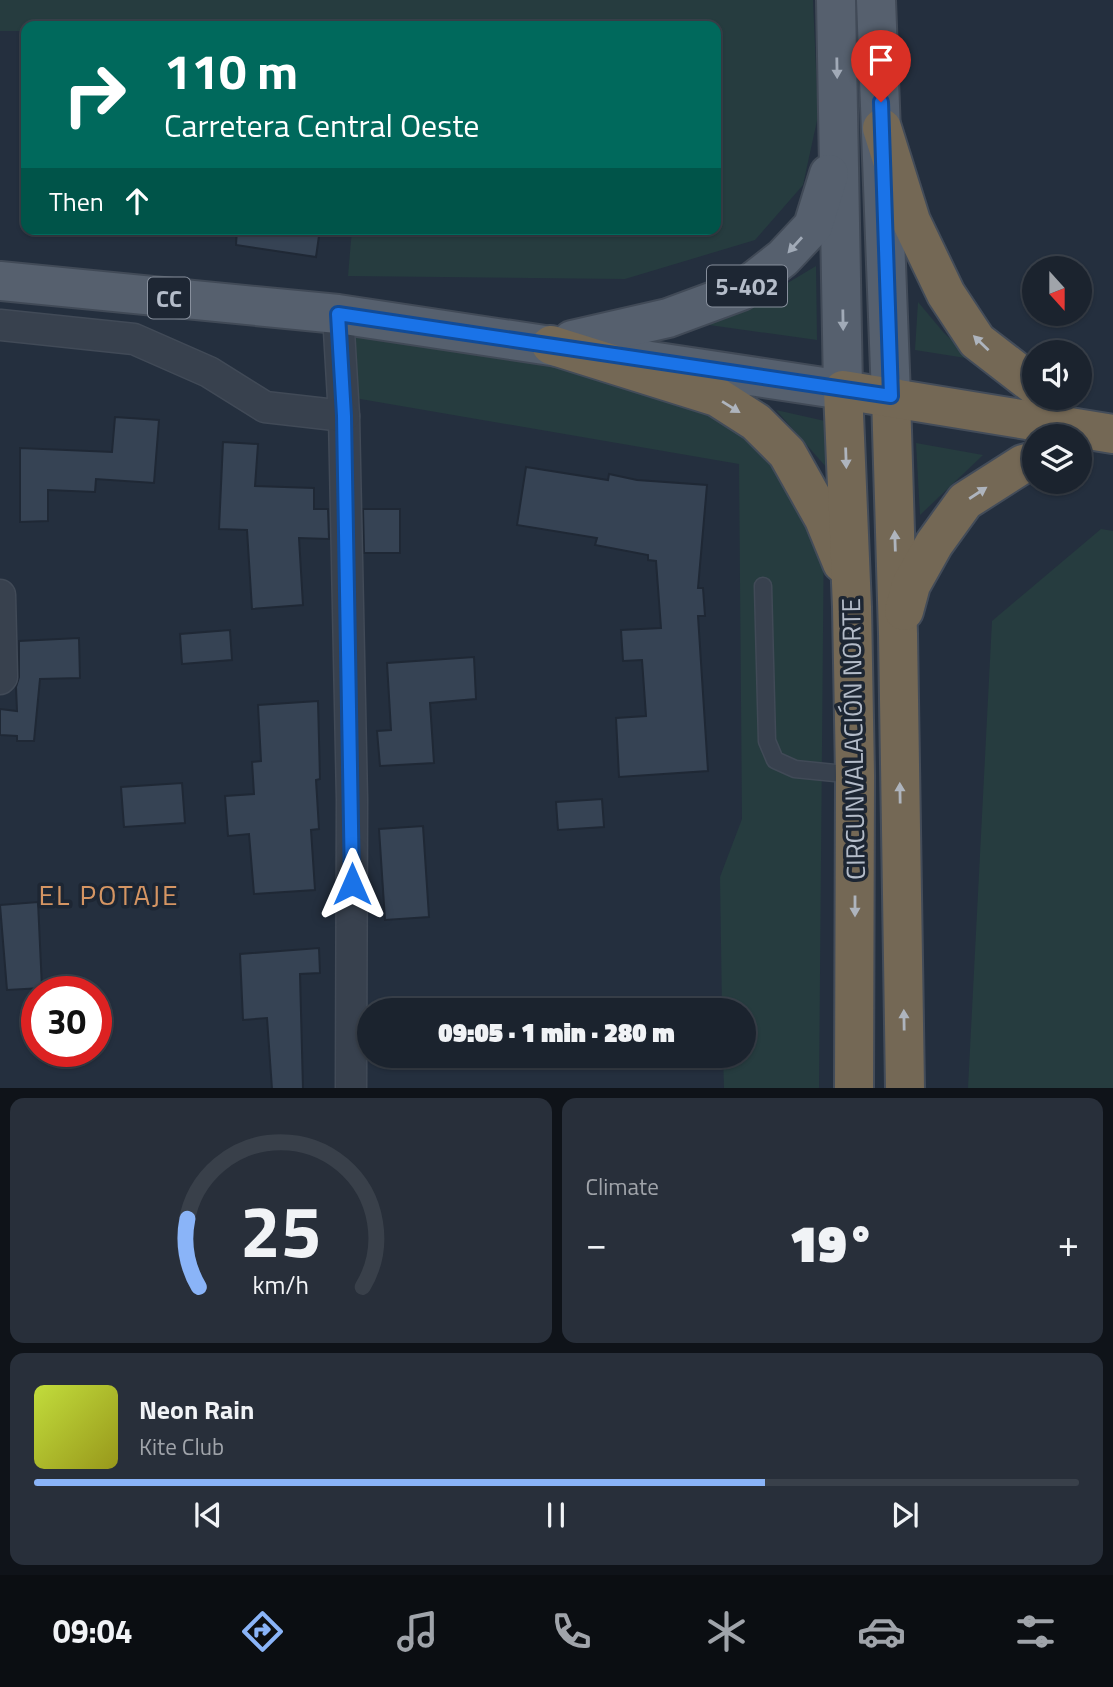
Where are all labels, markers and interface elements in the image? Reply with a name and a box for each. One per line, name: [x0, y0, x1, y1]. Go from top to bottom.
pin: [851, 30, 911, 102]
text: 110 m: [164, 33, 298, 108]
icon: arrive: [862, 41, 900, 79]
icon: right: [49, 49, 140, 140]
one-way arrow: [832, 57, 843, 79]
text: Carretera Central Oeste: [164, 101, 480, 149]
text: Then: [49, 182, 104, 221]
icon: ahead: [118, 182, 156, 220]
one-way arrow: [787, 236, 803, 254]
north arrow: [1022, 256, 1092, 326]
map controls: [1022, 256, 1092, 494]
road number: 5-402: [707, 265, 787, 306]
road number: CC: [148, 278, 190, 318]
one-way arrow: [837, 309, 848, 331]
one-way arrow: [973, 336, 990, 352]
button: sound: [1022, 340, 1092, 410]
one-way arrow: [722, 400, 741, 413]
button: layers: [1022, 424, 1092, 494]
one-way arrow: [841, 447, 852, 469]
one-way arrow: [969, 486, 988, 499]
one-way arrow: [890, 530, 901, 552]
street label: CIRCUNVALACIÓN NORTE: [831, 598, 875, 880]
one-way arrow: [894, 782, 906, 804]
position arrow: [315, 847, 389, 921]
district label: EL POTAJE: [38, 873, 180, 916]
one-way arrow: [849, 895, 860, 917]
speed limit sign: 30: [21, 976, 112, 1067]
one-way arrow: [898, 1009, 910, 1031]
text: 09:05 · 1 min · 280 m: [438, 1013, 675, 1052]
text: Climate: [586, 1169, 659, 1204]
text: 25: [240, 1175, 322, 1285]
text: 19°: [789, 1203, 875, 1282]
text: −: [586, 1214, 607, 1272]
text: +: [1058, 1214, 1079, 1272]
text: km/h: [252, 1265, 309, 1303]
text: Neon Rain: [139, 1390, 254, 1429]
text: Kite Club: [139, 1429, 224, 1464]
icon: previous: [189, 1496, 227, 1534]
icon: pause: [537, 1496, 575, 1534]
icon: next: [886, 1496, 924, 1534]
text: 09:04: [53, 1607, 133, 1655]
icon: directions: [238, 1607, 287, 1656]
icon: music: [393, 1607, 442, 1656]
icon: phone: [547, 1607, 596, 1656]
icon: climate: [702, 1607, 751, 1656]
icon: car: [857, 1607, 906, 1656]
icon: filters: [1011, 1607, 1060, 1656]

